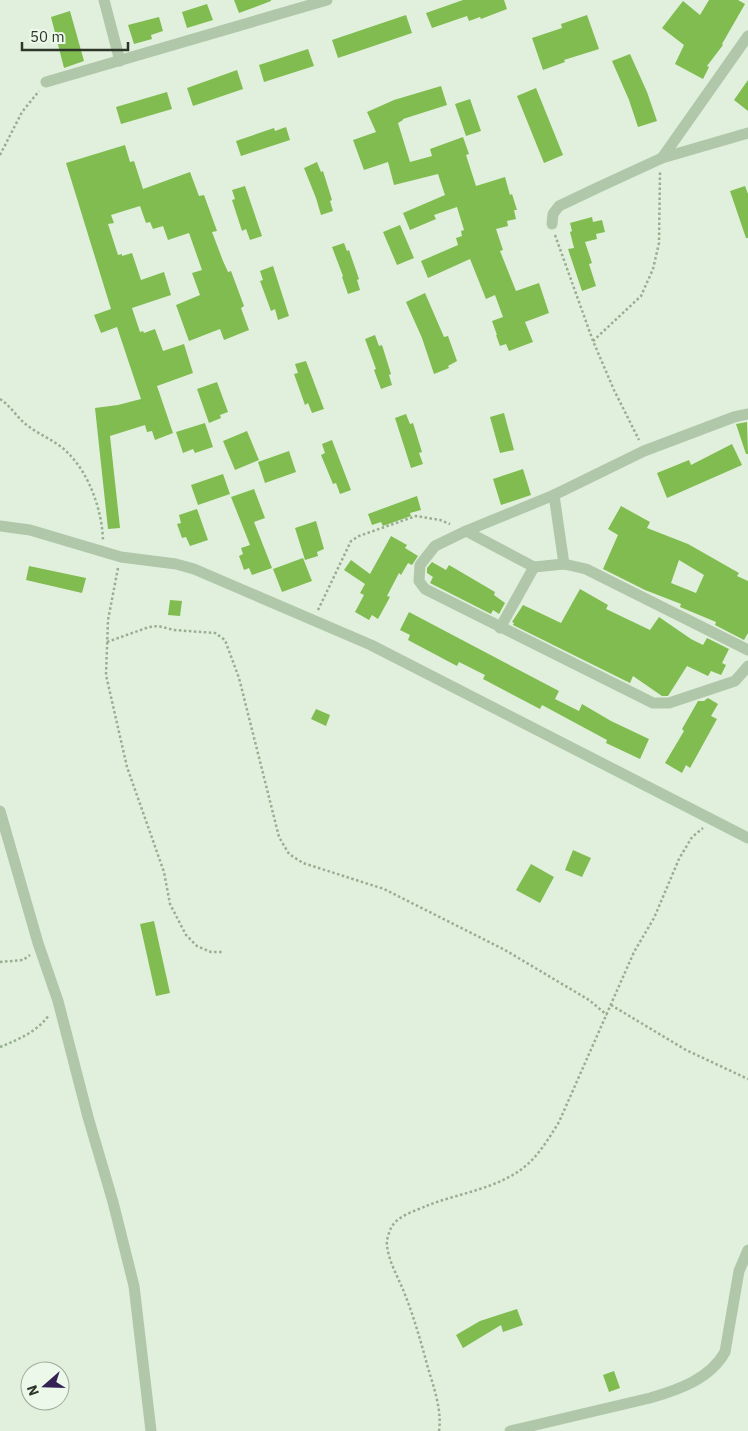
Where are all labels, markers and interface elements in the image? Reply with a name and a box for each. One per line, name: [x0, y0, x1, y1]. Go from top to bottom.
scale bar: [22, 20, 129, 52]
text: 50 m: [30, 27, 65, 46]
north arrow: [20, 1361, 70, 1411]
text: N: [23, 1383, 43, 1398]

